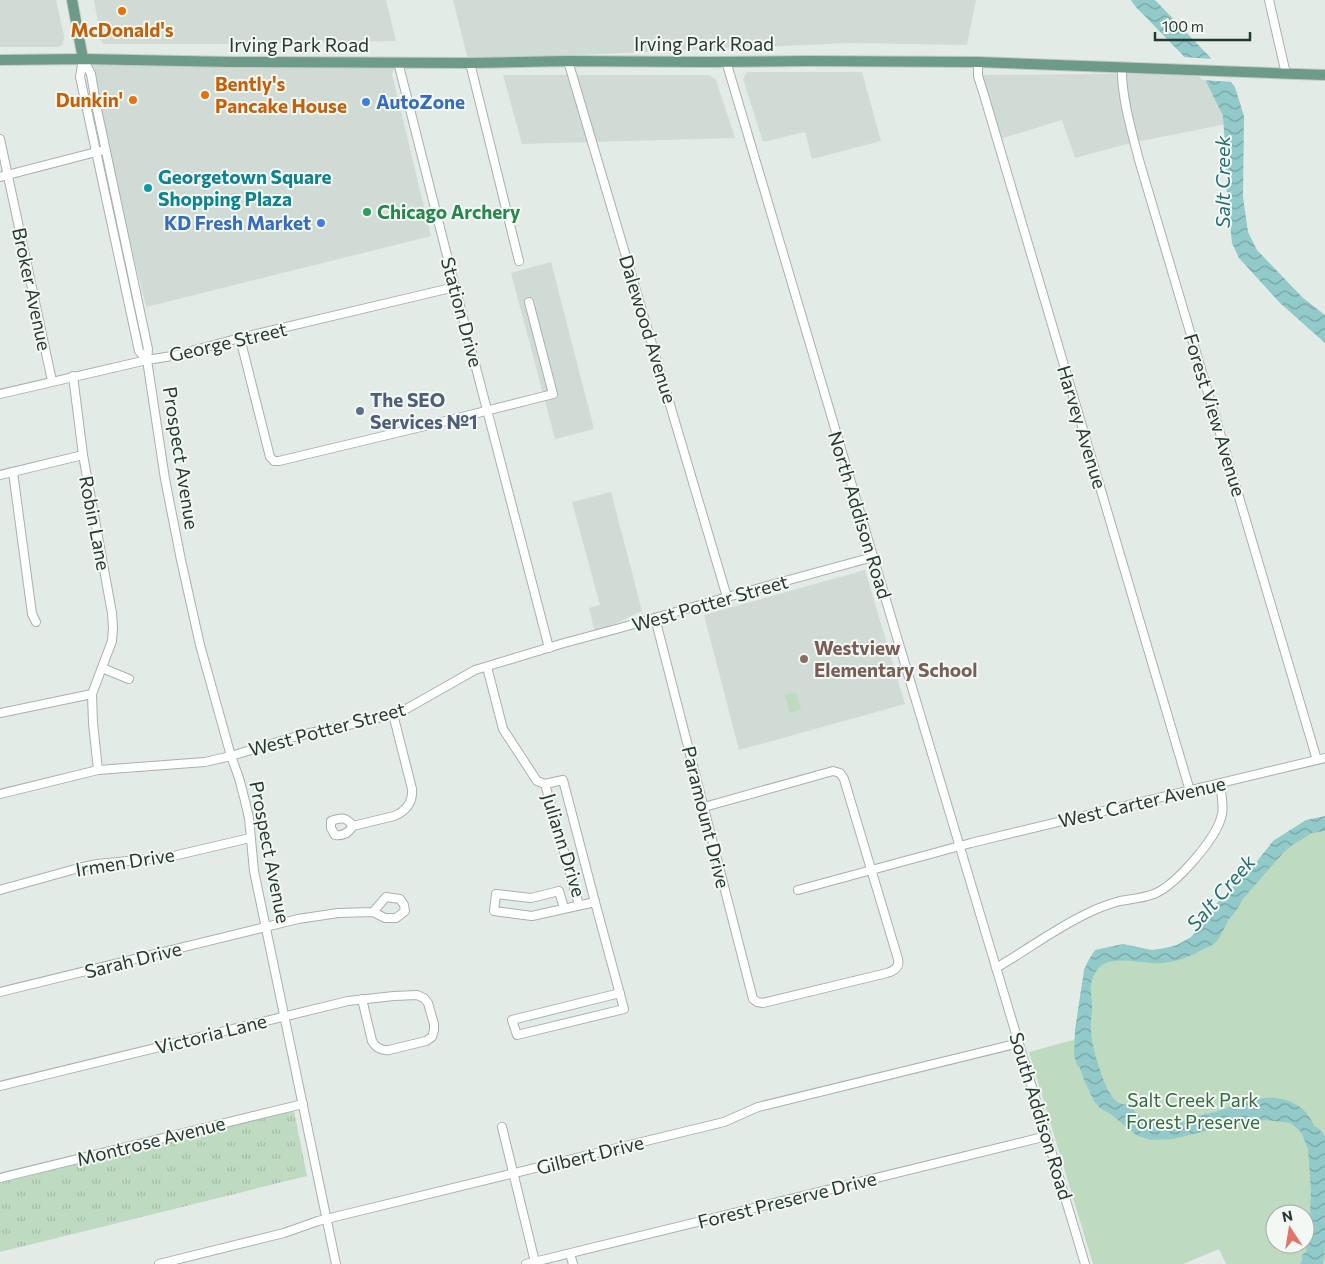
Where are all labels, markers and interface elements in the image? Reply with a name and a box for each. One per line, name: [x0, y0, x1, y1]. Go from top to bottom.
marker: McDonald's: [116, 5, 128, 17]
scale bar: [1155, 10, 1250, 42]
text: 100 m: [1162, 17, 1204, 35]
place label: McDonald's: [70, 18, 174, 41]
street label: Irving Park Road: [634, 32, 774, 55]
street label: Irving Park Road: [229, 33, 369, 56]
place label: Bently's Pancake House: [215, 72, 347, 117]
place label: Dunkin': [56, 88, 123, 111]
marker: Bently's Pancake House: [199, 89, 211, 101]
place label: AutoZone: [376, 90, 465, 113]
marker: Dunkin': [127, 94, 139, 106]
marker: AutoZone: [360, 96, 372, 108]
water label: Salt Creek: [1210, 135, 1234, 228]
place label: Georgetown Square Shopping Plaza: [158, 165, 332, 210]
marker: Georgetown Square Shopping Plaza: [142, 182, 154, 194]
place label: Chicago Archery: [377, 200, 521, 223]
marker: Chicago Archery: [361, 206, 373, 218]
place label: KD Fresh Market: [164, 211, 311, 234]
marker: KD Fresh Market: [315, 217, 327, 229]
street label: Broker Avenue: [8, 225, 57, 353]
street label: Dalewood Avenue: [615, 252, 682, 406]
street label: Station Drive: [437, 254, 488, 369]
street label: George Street: [167, 317, 289, 366]
street label: Forest View Avenue: [1180, 331, 1251, 499]
street label: Harvey Avenue: [1053, 362, 1112, 491]
street label: Prospect Avenue: [159, 385, 204, 531]
place label: The SEO Services №1: [370, 388, 478, 433]
marker: The SEO Services №1: [354, 405, 366, 417]
street label: North Addison Road: [824, 428, 897, 601]
street label: Robin Lane: [75, 474, 116, 572]
street label: West Potter Street: [629, 569, 791, 636]
place label: Westview Elementary School: [814, 636, 978, 681]
marker: Westview Elementary School: [798, 653, 810, 665]
street label: West Potter Street: [246, 696, 408, 761]
street label: Paramount Drive: [678, 743, 735, 890]
street label: West Carter Avenue: [1056, 771, 1228, 832]
street label: Prospect Avenue: [245, 779, 296, 925]
street label: Juliann Drive: [538, 790, 591, 899]
street label: Irmen Drive: [74, 842, 176, 881]
water label: Salt Creek: [1181, 849, 1260, 935]
street label: Sarah Drive: [82, 936, 184, 983]
street label: Victoria Lane: [153, 1009, 269, 1058]
street label: South Addison Road: [1005, 1029, 1078, 1202]
park label: Salt Creek Park Forest Preserve: [1126, 1088, 1260, 1133]
street label: Montrose Avenue: [74, 1111, 228, 1170]
street label: Gilbert Drive: [534, 1130, 646, 1179]
street label: Forest Preserve Drive: [695, 1166, 879, 1233]
north arrow: [1265, 1204, 1315, 1254]
text: N: [1280, 1206, 1294, 1225]

